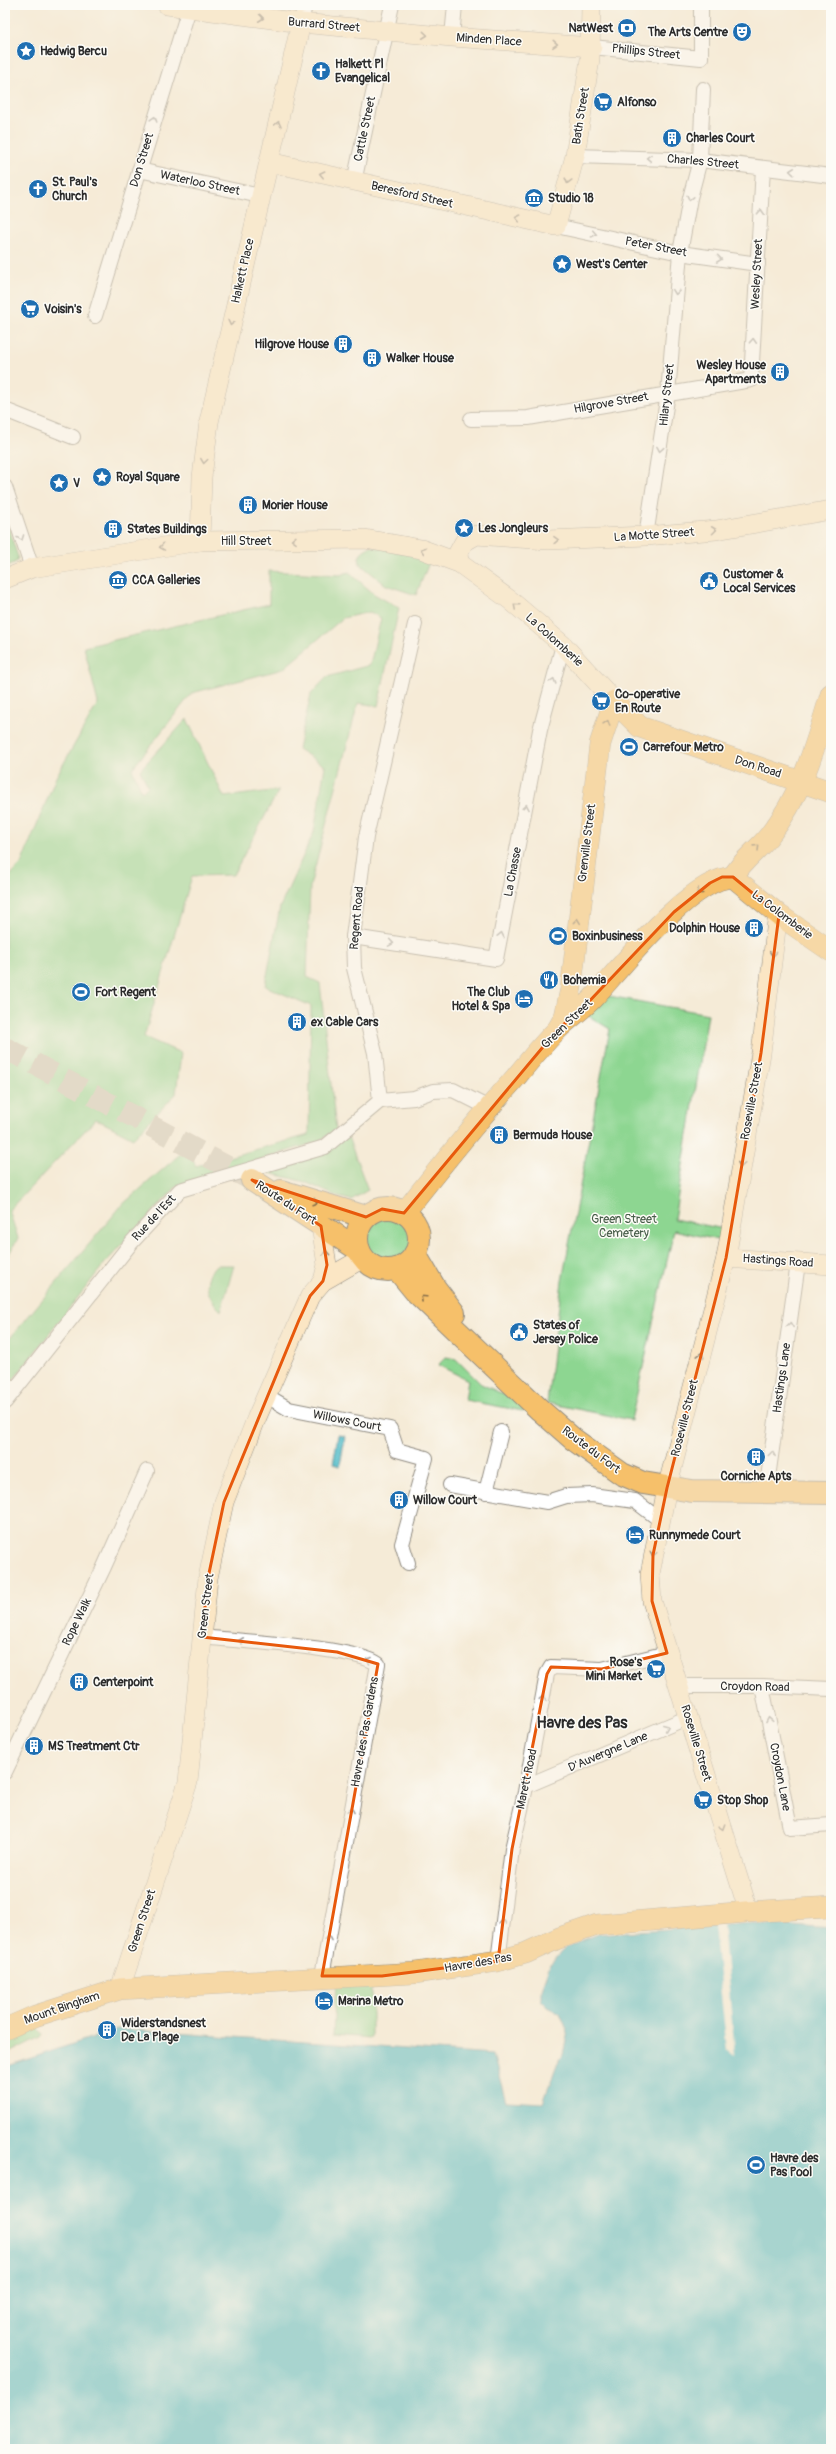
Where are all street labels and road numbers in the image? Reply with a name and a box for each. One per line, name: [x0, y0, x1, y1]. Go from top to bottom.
street label: Burrard Street: [287, 14, 361, 36]
street label: Minden Place: [456, 30, 522, 50]
street label: Phillips Street: [611, 41, 681, 63]
street label: Bath Street: [569, 86, 593, 146]
street label: Cattle Street: [351, 95, 379, 163]
street label: Don Street: [127, 131, 157, 189]
street label: Charles Street: [666, 151, 740, 173]
street label: Waterloo Street: [159, 167, 242, 199]
street label: Beresford Street: [370, 178, 455, 212]
street label: Peter Street: [624, 234, 688, 260]
street label: Halkett Place: [228, 237, 258, 305]
street label: Wesley Street: [748, 238, 766, 310]
street label: Hilary Street: [656, 363, 678, 427]
street label: Hilgrove Street: [572, 389, 650, 417]
street label: La Motte Street: [613, 525, 695, 545]
street label: Hill Street: [221, 534, 271, 549]
street label: La Colomberie: [522, 610, 586, 670]
street label: Don Road: [733, 752, 783, 782]
street label: Grenville Street: [575, 803, 599, 883]
street label: La Chasse: [501, 846, 525, 898]
street label: Regent Road: [347, 886, 367, 950]
street label: La Colomberie: [749, 887, 816, 943]
street label: Green Street: [538, 996, 596, 1052]
street label: Roseville Street: [738, 1061, 766, 1141]
street label: Route du Fort: [253, 1178, 319, 1228]
street label: Rue de l'Est: [129, 1192, 179, 1244]
street label: Hastings Road: [742, 1251, 814, 1271]
street label: Hastings Lane: [770, 1342, 794, 1414]
street label: Roseville Street: [668, 1378, 702, 1458]
street label: Willows Court: [311, 1407, 383, 1435]
street label: Route du Fort: [559, 1423, 623, 1477]
street label: Green Street: [195, 1572, 217, 1639]
street label: Rope Walk: [59, 1596, 95, 1648]
street label: Havre des Pas Gardens: [348, 1675, 382, 1788]
street label: Croydon Road: [720, 1679, 790, 1695]
street label: Roseville Street: [677, 1703, 715, 1783]
street label: D'Auvergne Lane: [566, 1728, 650, 1775]
street label: Croydon Lane: [766, 1742, 794, 1812]
street label: Marett Road: [513, 1747, 541, 1811]
street label: Green Street: [125, 1887, 159, 1954]
street label: Havre des Pas: [443, 1950, 513, 1976]
street label: Mount Bingham: [22, 1988, 102, 2028]

